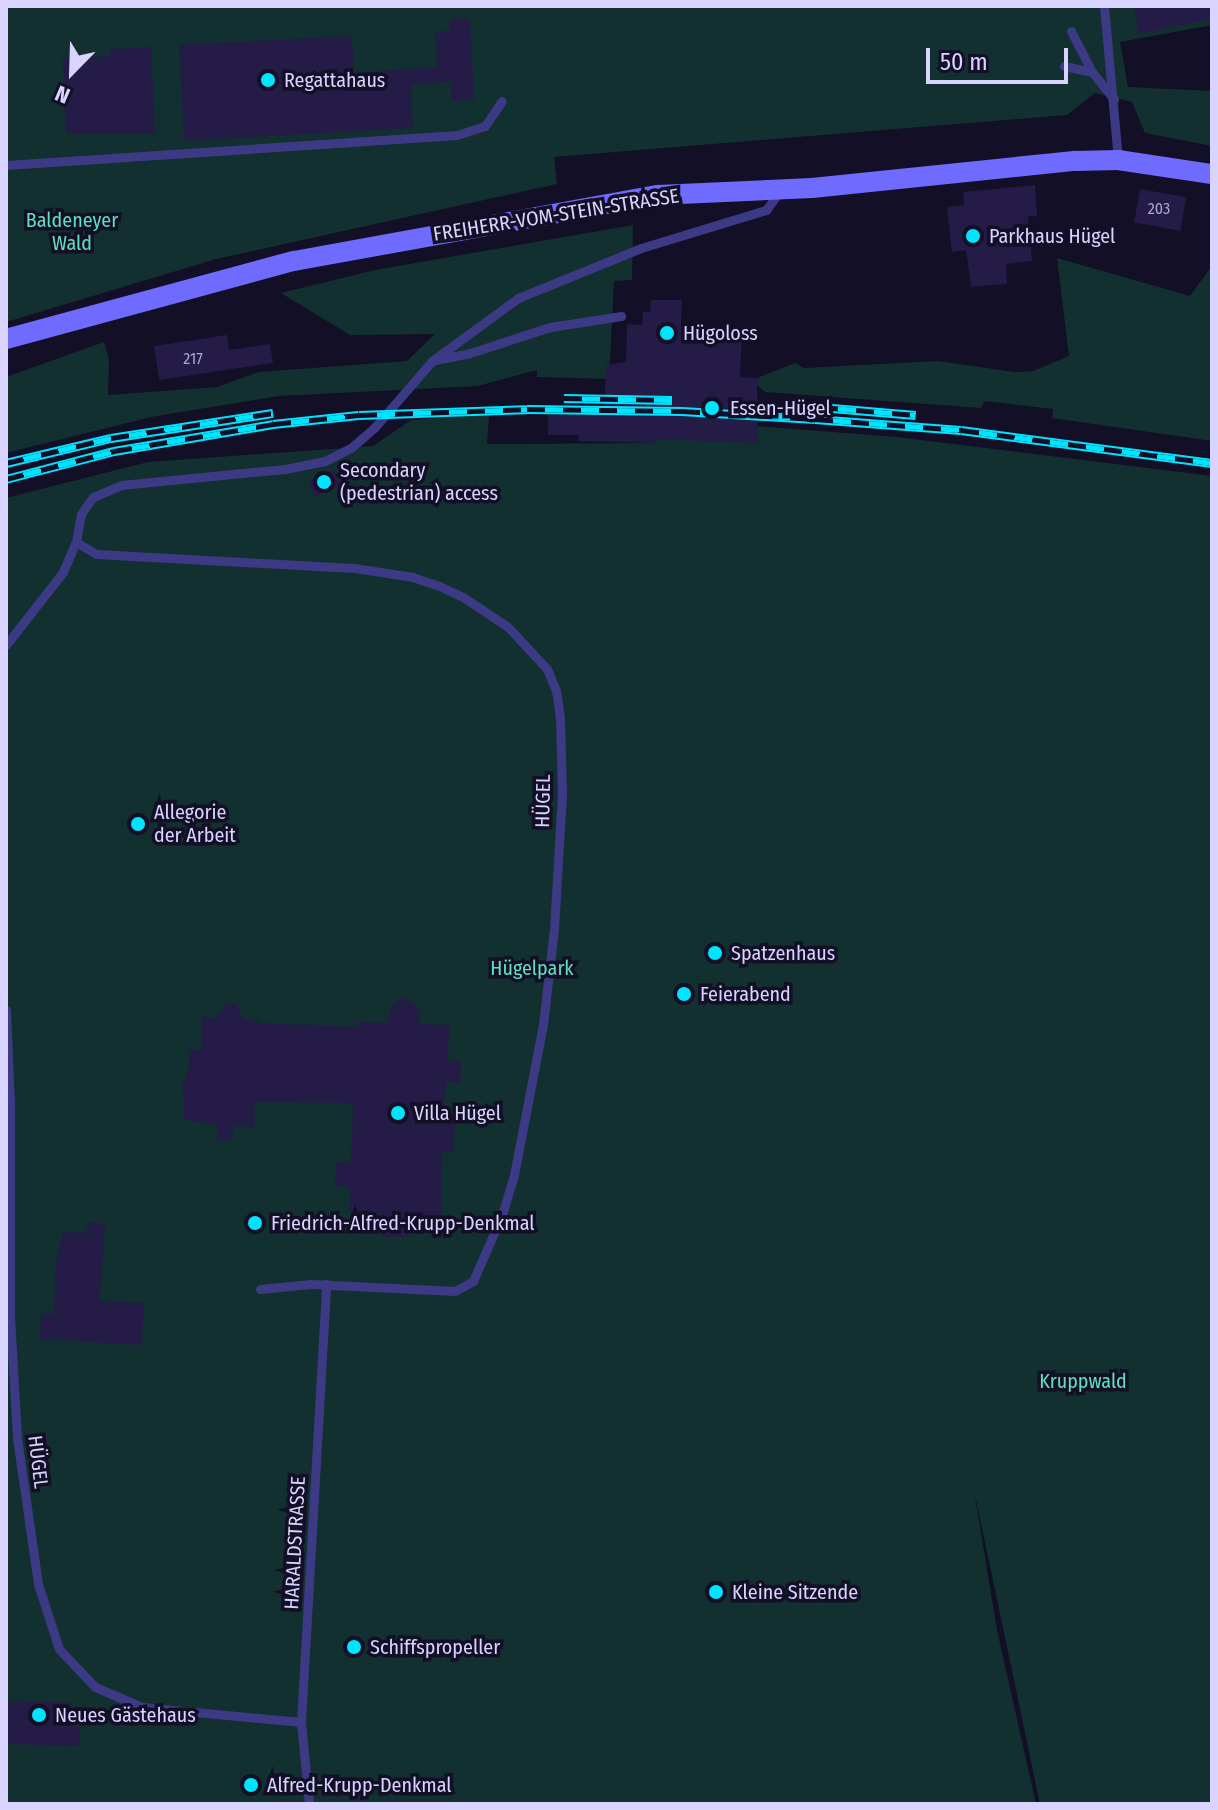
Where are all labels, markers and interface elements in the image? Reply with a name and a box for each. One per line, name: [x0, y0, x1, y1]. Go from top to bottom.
north arrow: [32, 32, 112, 112]
scale bar: [930, 32, 1072, 82]
text: 50 m: [940, 48, 988, 76]
place label: Regattahaus: [284, 68, 385, 92]
marker: Regattahaus: [259, 71, 277, 89]
text: N: [51, 80, 74, 110]
street label: FREIHERR-VOM-STEIN-STRASSE: [431, 184, 681, 246]
house number: 203: [1148, 199, 1170, 219]
park label: Baldeneyer Wald: [26, 209, 118, 256]
place label: Parkhaus Hügel: [989, 224, 1115, 248]
marker: Parkhaus Hügel: [964, 227, 982, 245]
place label: Hügoloss: [683, 321, 758, 345]
marker: Hügoloss: [658, 324, 676, 342]
house number: 217: [183, 349, 203, 369]
place label: Essen-Hügel: [730, 396, 831, 420]
marker: Essen-Hügel: [701, 397, 723, 419]
place label: Secondary (pedestrian) access: [340, 458, 498, 505]
marker: Secondary (pedestrian) access: [315, 473, 333, 491]
street label: HÜGEL: [531, 774, 555, 828]
place label: Allegorie der Arbeit: [154, 800, 236, 847]
marker: Allegorie der Arbeit: [129, 815, 147, 833]
place label: Spatzenhaus: [731, 941, 835, 965]
marker: Spatzenhaus: [706, 944, 724, 962]
park label: Hügelpark: [490, 956, 574, 980]
place label: Feierabend: [700, 982, 791, 1006]
marker: Feierabend: [675, 985, 693, 1003]
place label: Villa Hügel: [414, 1101, 501, 1125]
marker: Villa Hügel: [389, 1104, 407, 1122]
place label: Friedrich-Alfred-Krupp-Denkmal: [271, 1211, 535, 1235]
marker: Friedrich-Alfred-Krupp-Denkmal: [246, 1214, 264, 1232]
park label: Kruppwald: [1039, 1369, 1127, 1393]
street label: HÜGEL: [23, 1434, 53, 1490]
street label: HARALDSTRASSE: [280, 1476, 310, 1610]
place label: Kleine Sitzende: [732, 1580, 858, 1604]
marker: Kleine Sitzende: [707, 1583, 725, 1601]
place label: Schiffspropeller: [370, 1635, 500, 1659]
marker: Schiffspropeller: [345, 1638, 363, 1656]
place label: Neues Gästehaus: [55, 1703, 196, 1727]
marker: Neues Gästehaus: [30, 1706, 48, 1724]
place label: Alfred-Krupp-Denkmal: [267, 1773, 452, 1797]
marker: Alfred-Krupp-Denkmal: [242, 1776, 260, 1794]

